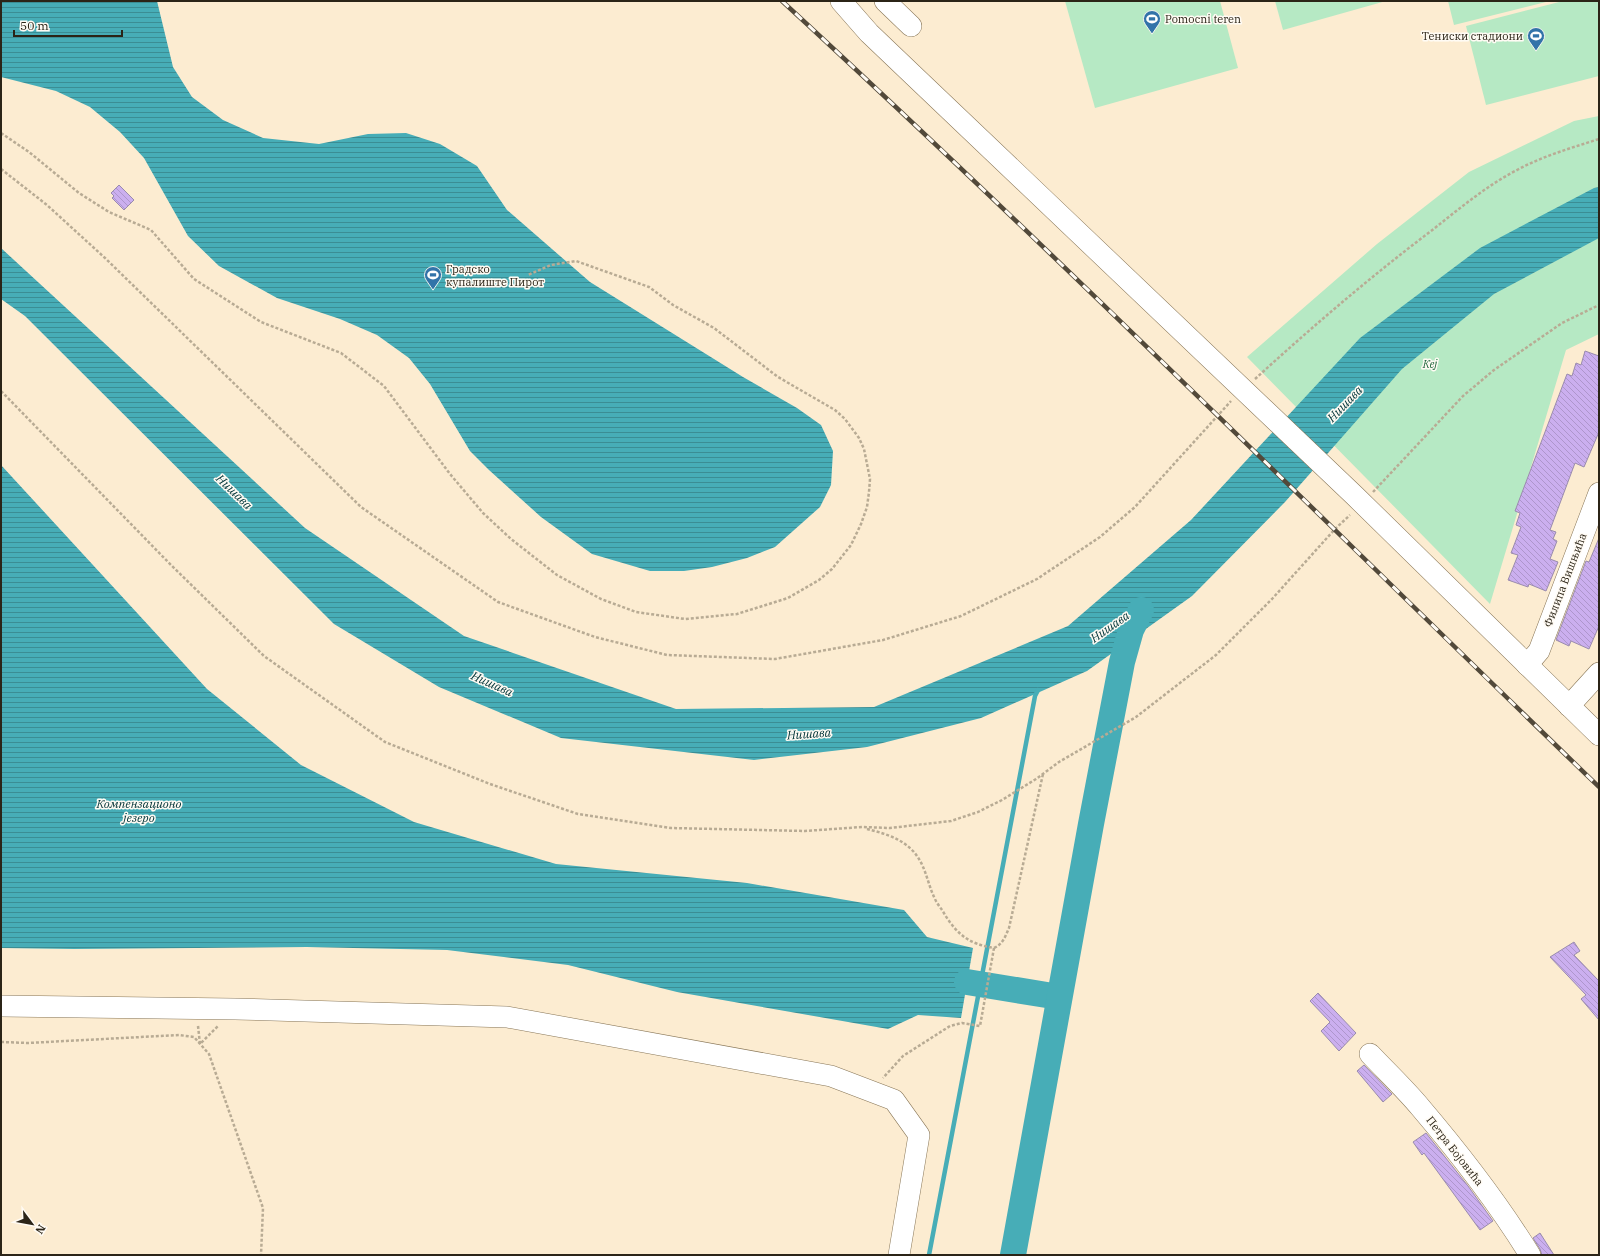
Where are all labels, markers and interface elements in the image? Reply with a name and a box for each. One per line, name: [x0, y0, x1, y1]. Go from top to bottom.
sports icon: Pomocni teren: [1142, 9, 1162, 34]
scale bar: [14, 12, 122, 38]
place label: Pomocni teren: [1165, 12, 1241, 26]
text: 50 m: [20, 18, 49, 33]
sports icon: Тениски стадиони: [1526, 26, 1546, 51]
place label: Тениски стадиони: [1422, 29, 1523, 43]
place label: Градско купалиште Пирот: [446, 262, 544, 289]
sports icon: Градско купалиште Пирот: [423, 265, 443, 290]
park label: Кеј: [1422, 357, 1438, 371]
water label: Нишава: [1323, 382, 1366, 425]
water label: Нишава: [213, 470, 256, 513]
street label: Филипа Вишњића: [1541, 531, 1589, 629]
water label: Нишава: [1086, 607, 1133, 646]
water label: Нишава: [468, 667, 516, 700]
water label: Нишава: [785, 724, 832, 743]
water label: Компензационо језеро: [95, 796, 182, 825]
street label: Петра Бојовића: [1423, 1113, 1487, 1189]
north arrow: [12, 1204, 52, 1244]
text: N: [32, 1222, 49, 1237]

